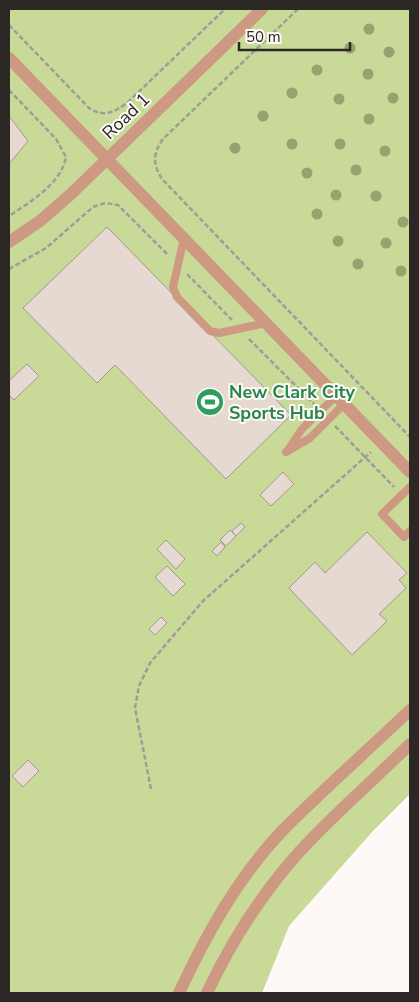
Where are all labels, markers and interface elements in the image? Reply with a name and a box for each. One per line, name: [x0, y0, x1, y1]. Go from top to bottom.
scale bar: [239, 20, 350, 52]
text: 50 m: [246, 27, 281, 47]
street label: Road 1: [97, 87, 155, 145]
place label: New Clark City Sports Hub: [229, 380, 356, 425]
sports icon: New Clark City Sports Hub: [195, 387, 225, 417]

